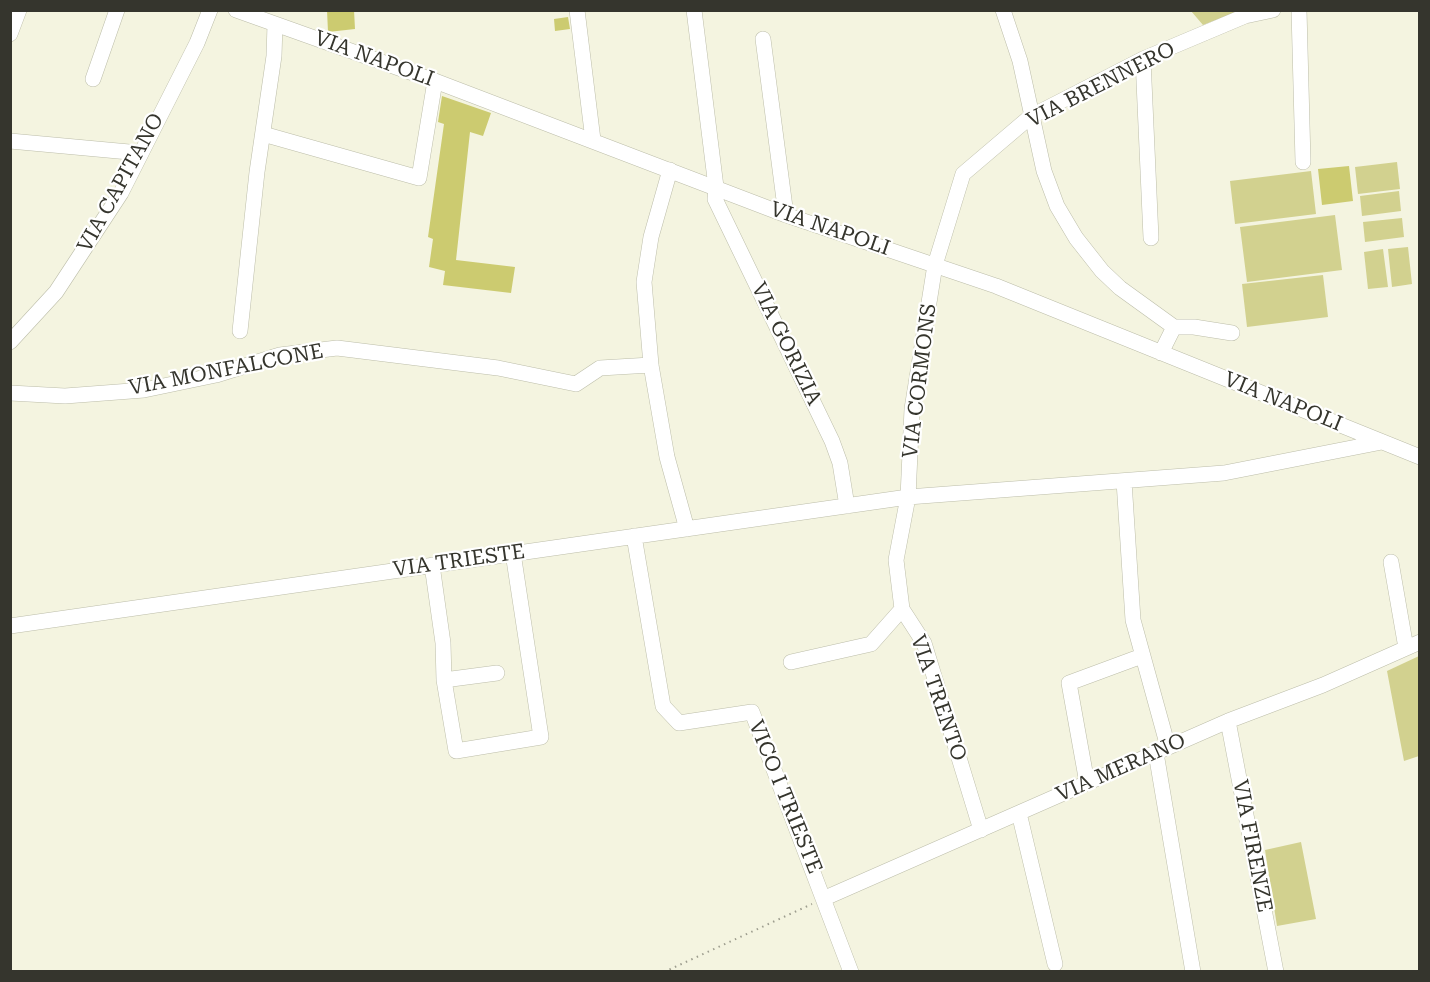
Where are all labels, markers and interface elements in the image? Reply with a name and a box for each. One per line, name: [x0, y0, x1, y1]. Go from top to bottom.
street label: VIA NAPOLI: [311, 26, 437, 92]
street label: VIA BRENNERO: [1023, 37, 1179, 133]
street label: VIA CAPITANO: [72, 109, 170, 257]
street label: VIA NAPOLI: [767, 197, 893, 261]
street label: VIA GORIZIA: [745, 278, 827, 410]
street label: VIA CORMONS: [898, 302, 942, 460]
street label: VIA MONFALCONE: [127, 339, 325, 401]
street label: VIA NAPOLI: [1220, 367, 1346, 437]
street label: VIA TRIESTE: [391, 539, 527, 583]
street label: VIA TRENTO: [905, 632, 971, 764]
street label: VICO I TRIESTE: [743, 717, 827, 877]
street label: VIA MERANO: [1052, 728, 1190, 808]
street label: VIA FIRENZE: [1227, 778, 1277, 914]

